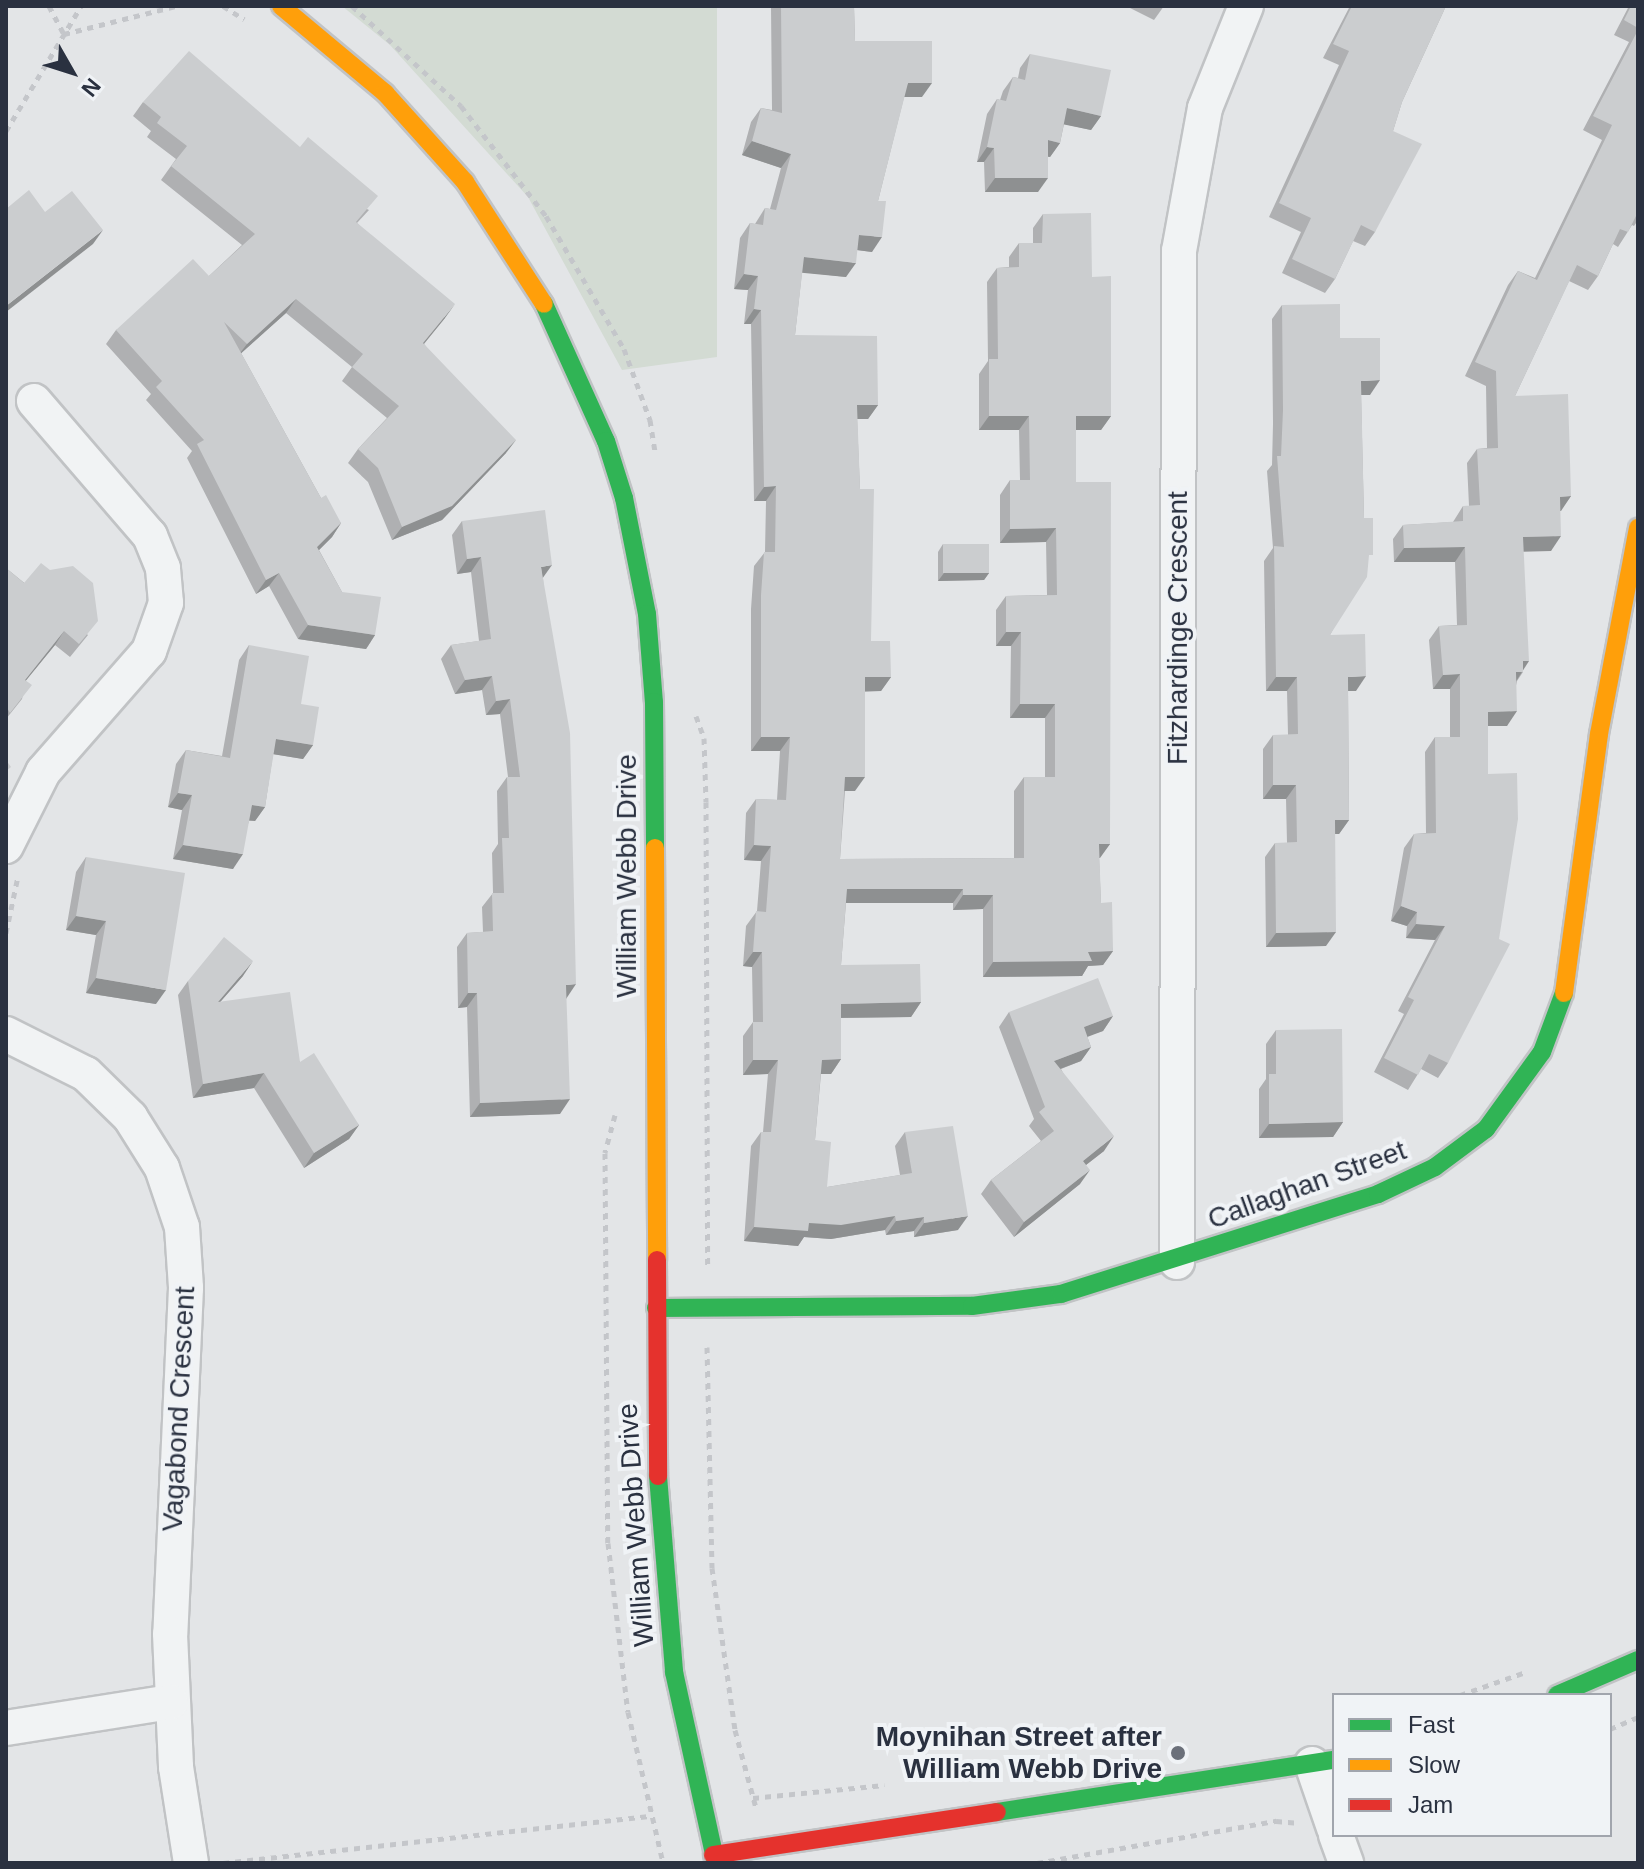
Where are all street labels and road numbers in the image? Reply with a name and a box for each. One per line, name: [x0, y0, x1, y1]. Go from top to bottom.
street label: Fitzhardinge Crescent: [1161, 491, 1195, 765]
street label: William Webb Drive: [610, 754, 644, 998]
street label: Callaghan Street: [1203, 1134, 1411, 1236]
street label: Vagabond Crescent: [156, 1286, 202, 1532]
street label: William Webb Drive: [611, 1402, 661, 1648]

